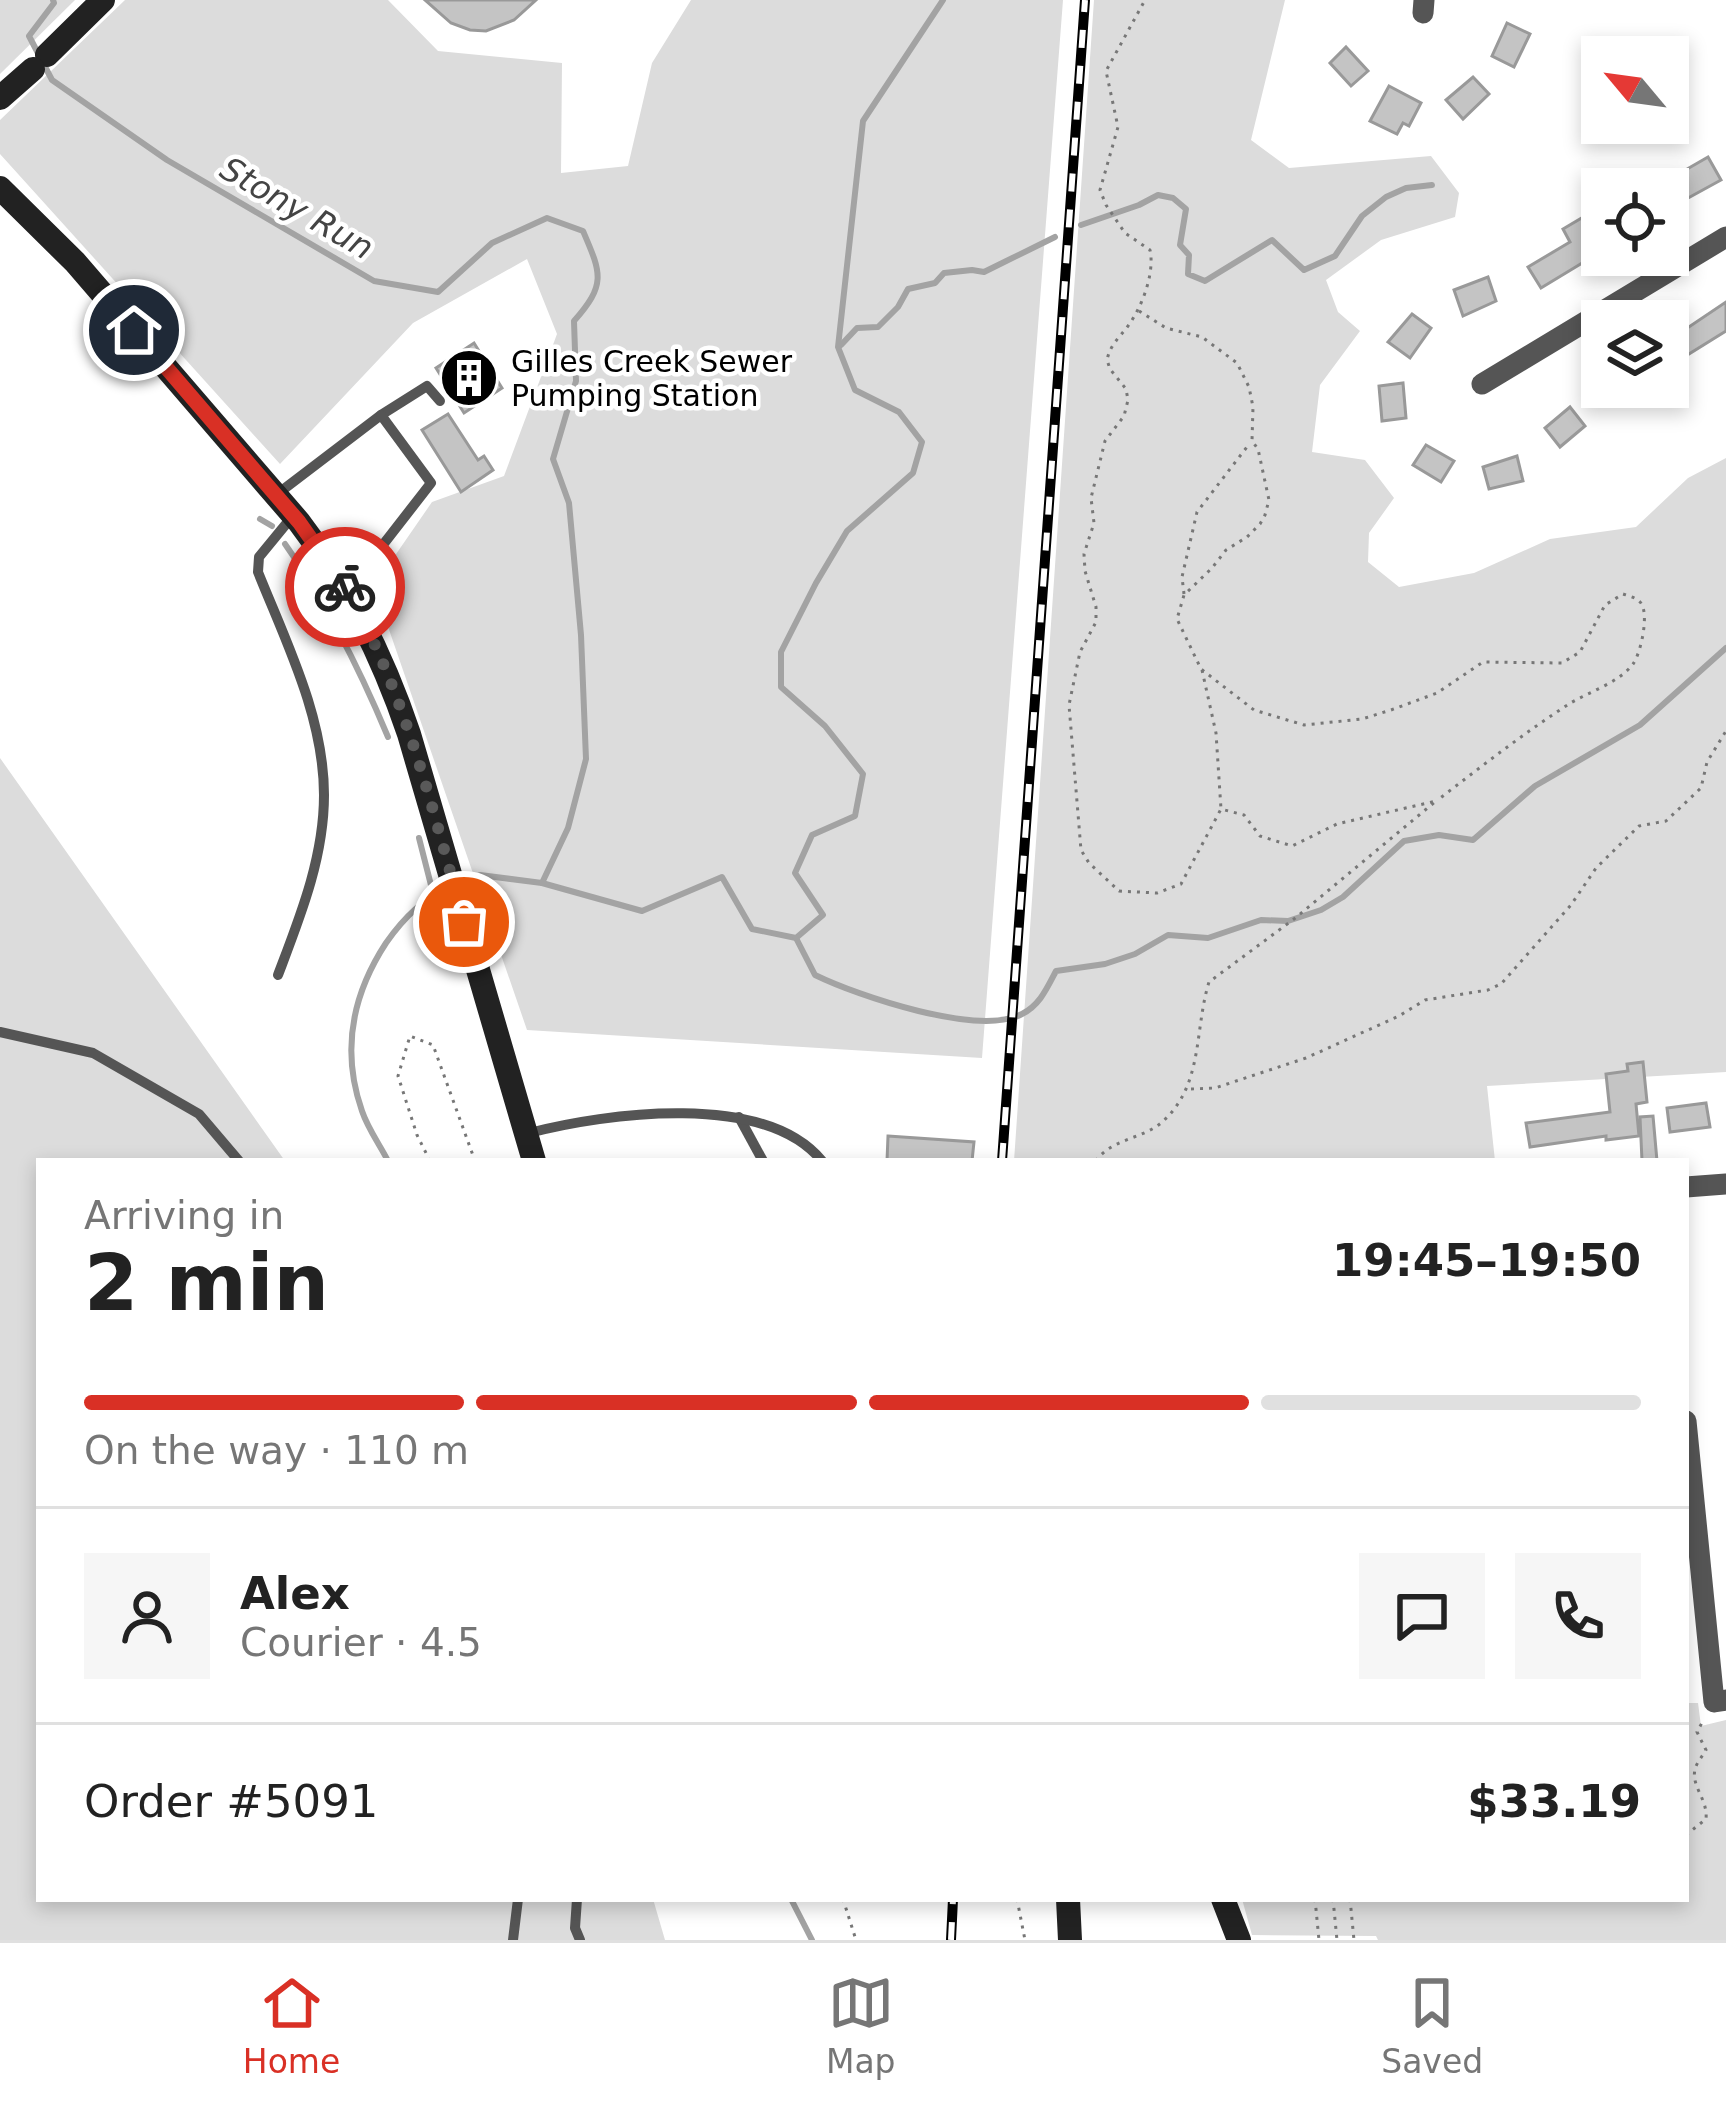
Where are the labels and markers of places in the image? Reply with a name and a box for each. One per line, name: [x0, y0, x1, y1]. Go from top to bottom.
pin: [83, 279, 185, 381]
place label: Gilles Creek Sewer Pumping Station: [511, 344, 793, 413]
building icon: Gilles Creek Sewer Pumping Station: [438, 347, 500, 409]
pin: [413, 871, 515, 973]

